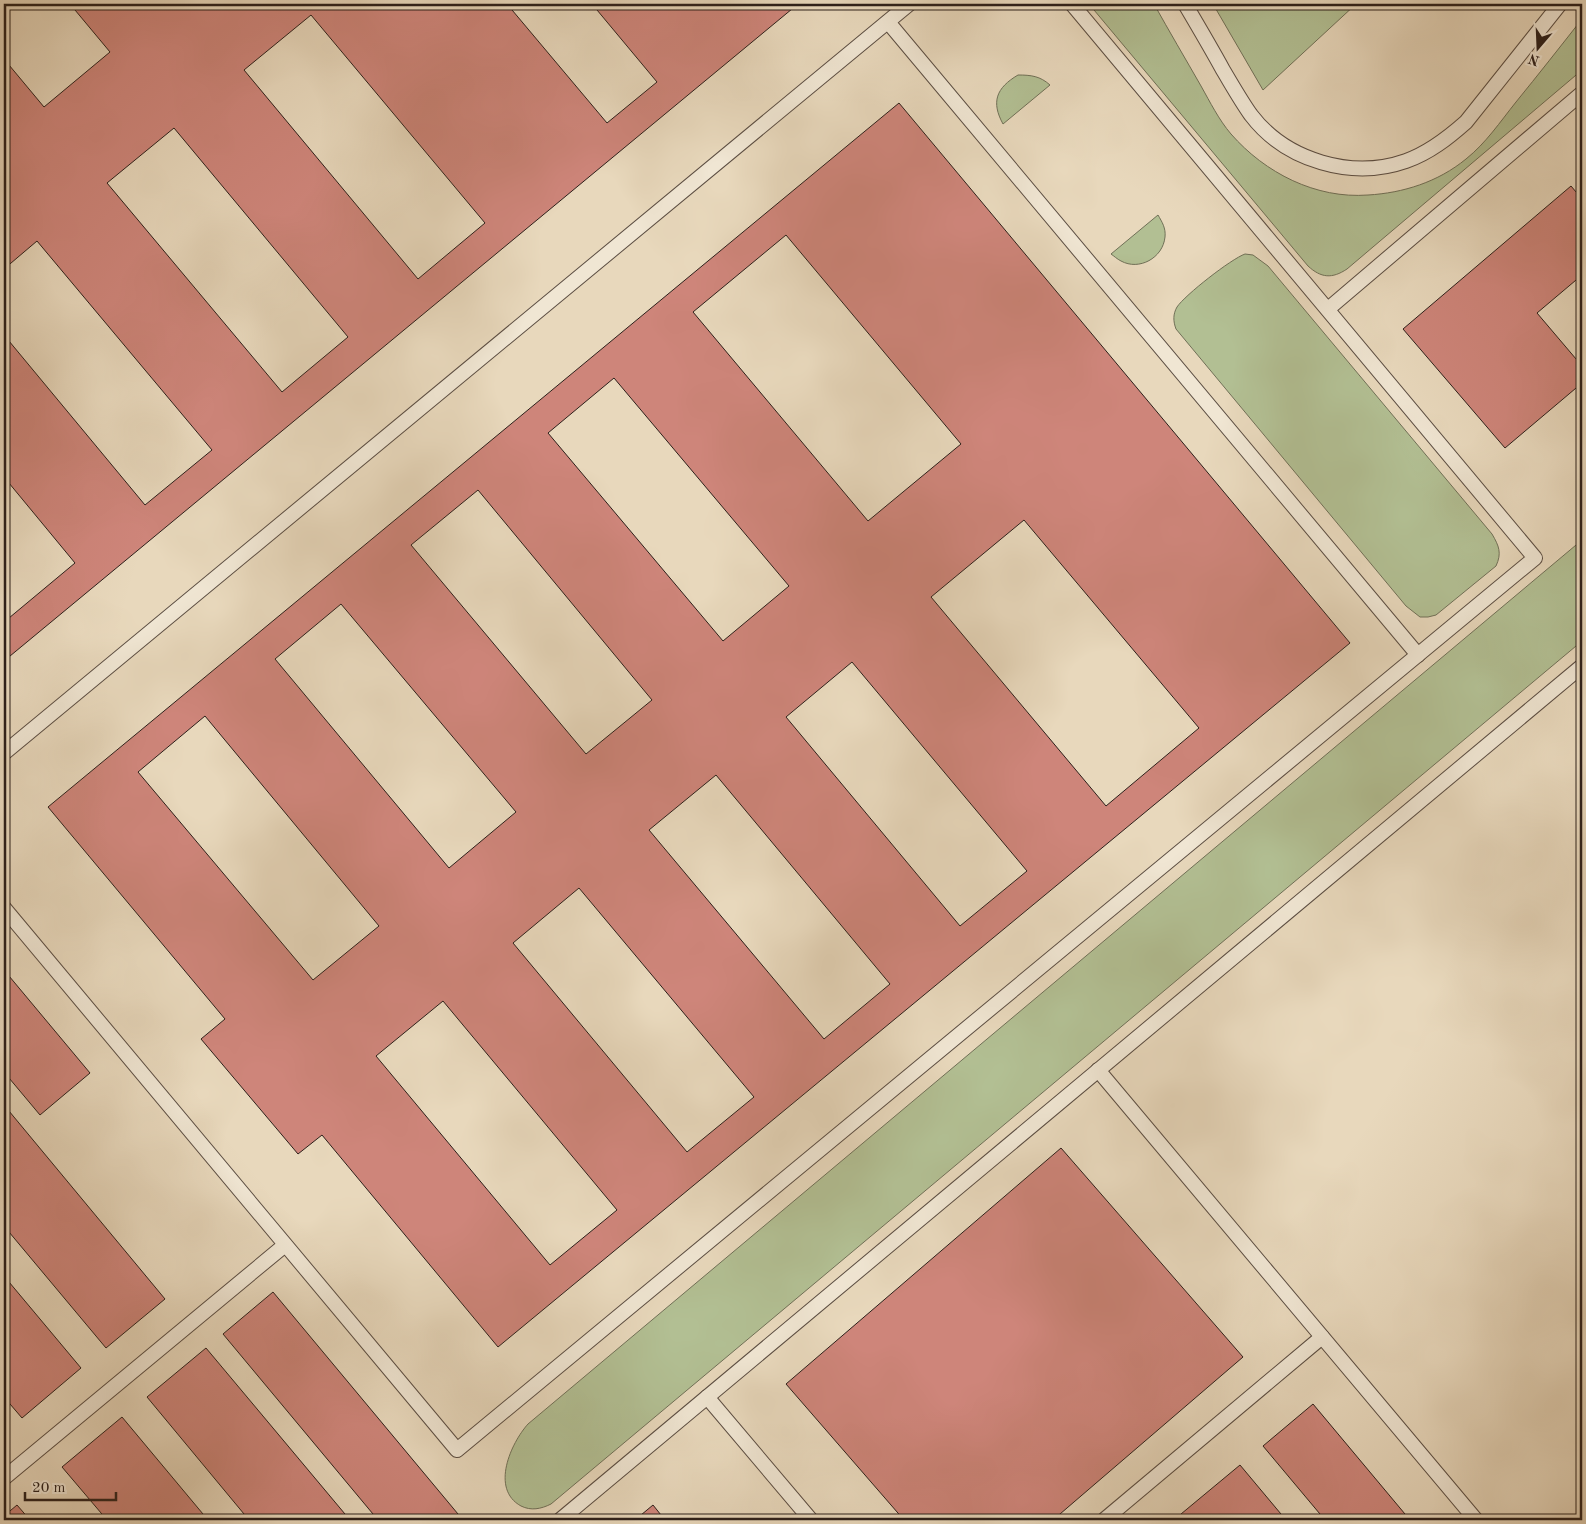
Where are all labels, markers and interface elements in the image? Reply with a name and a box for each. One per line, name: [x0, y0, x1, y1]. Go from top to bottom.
north arrow: [1514, 22, 1564, 72]
text: N: [1526, 51, 1541, 68]
scale bar: [25, 1469, 116, 1501]
text: 20 m: [32, 1481, 66, 1496]

